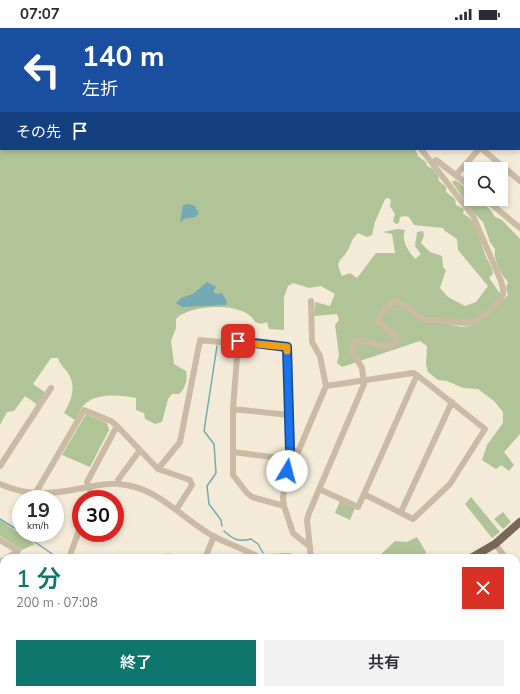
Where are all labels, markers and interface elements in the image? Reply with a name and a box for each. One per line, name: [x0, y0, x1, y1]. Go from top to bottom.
text: 07:07: [20, 4, 60, 24]
text: 140 m: [82, 38, 165, 76]
icon: left: [16, 44, 68, 96]
text: 左折: [82, 77, 118, 101]
icon: arrive: [69, 120, 91, 142]
text: その先: [16, 122, 61, 142]
map controls: [464, 162, 508, 206]
button: search: [464, 162, 508, 206]
pin: [221, 324, 255, 358]
icon: arrive: [227, 330, 249, 352]
position arrow: [266, 450, 308, 492]
speed limit sign: 30: [72, 490, 124, 542]
text: 19: [26, 497, 50, 524]
text: km/h: [27, 519, 49, 533]
text: 1 分: [16, 563, 61, 595]
button: close: [462, 567, 504, 609]
text: 200 m · 07:08: [16, 594, 98, 612]
button: 終了: [16, 640, 256, 686]
button: 共有: [264, 640, 504, 686]

